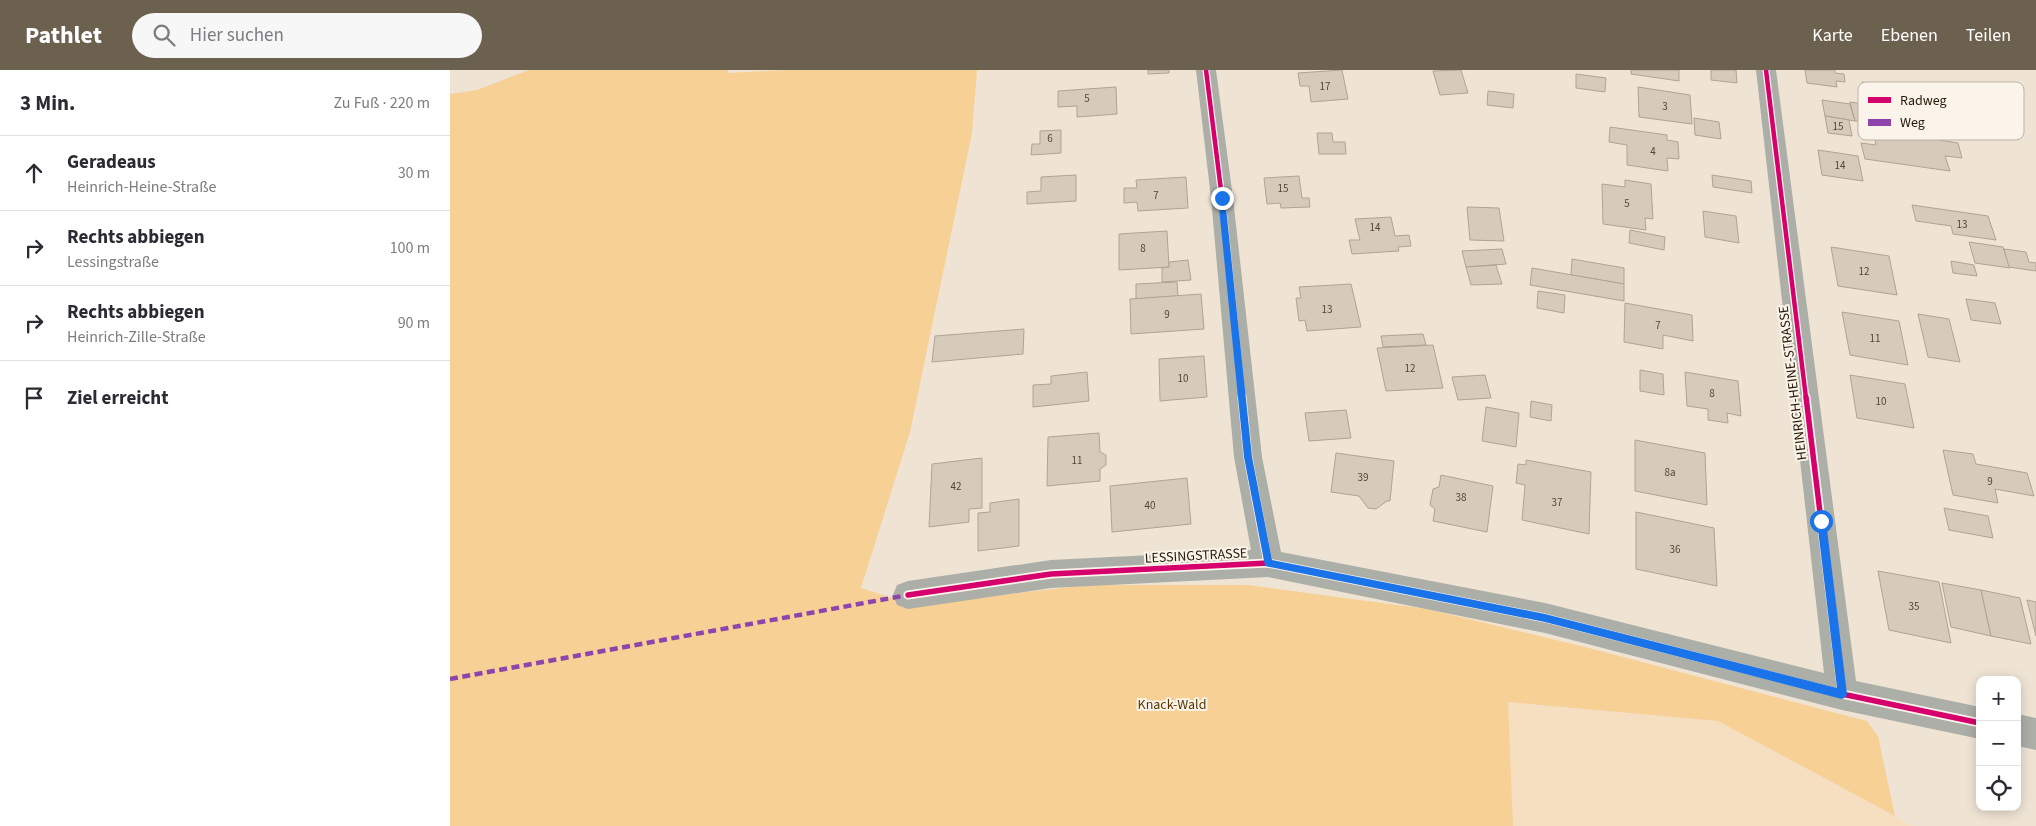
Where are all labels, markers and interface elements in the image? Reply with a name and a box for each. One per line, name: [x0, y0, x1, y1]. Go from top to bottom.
search box: [132, 13, 482, 58]
text: Pathlet: [25, 18, 102, 53]
icon: search: [150, 21, 178, 49]
text: Hier suchen: [190, 22, 284, 49]
text: Karte: [1812, 23, 1853, 48]
text: Ebenen: [1881, 23, 1938, 48]
text: Teilen: [1966, 23, 2011, 48]
house number: 17: [1320, 79, 1330, 94]
legend: [1858, 82, 2024, 140]
text: 3 Min.: [20, 88, 75, 118]
house number: 5: [1084, 91, 1090, 106]
text: Radweg: [1900, 91, 1947, 111]
text: Zu Fuß · 220 m: [334, 92, 430, 114]
house number: 3: [1662, 99, 1668, 114]
text: Weg: [1900, 113, 1925, 133]
house number: 15: [1833, 119, 1843, 134]
house number: 6: [1047, 131, 1053, 146]
house number: 4: [1650, 144, 1656, 159]
text: Geradeaus: [67, 149, 156, 176]
house number: 14: [1835, 158, 1846, 173]
icon: ahead: [20, 159, 48, 187]
text: 30 m: [398, 162, 430, 184]
text: Heinrich-Heine-Straße: [67, 176, 216, 198]
house number: 15: [1278, 181, 1288, 196]
route end: [1211, 187, 1234, 210]
house number: 7: [1153, 188, 1159, 203]
house number: 5: [1624, 196, 1630, 211]
house number: 13: [1957, 217, 1967, 232]
house number: 14: [1370, 220, 1381, 235]
text: Rechts abbiegen: [67, 224, 205, 251]
icon: right: [20, 234, 48, 262]
text: 100 m: [390, 237, 430, 259]
house number: 8: [1140, 241, 1146, 256]
text: Lessingstraße: [67, 251, 159, 273]
house number: 12: [1859, 264, 1869, 279]
text: Rechts abbiegen: [67, 299, 205, 326]
house number: 13: [1322, 302, 1332, 317]
street label: HEINRICH-HEINE-STRASSE: [1774, 305, 1812, 461]
house number: 9: [1164, 307, 1170, 322]
icon: right: [20, 309, 48, 337]
text: 90 m: [398, 312, 430, 334]
house number: 7: [1655, 318, 1661, 333]
text: Heinrich-Zille-Straße: [67, 326, 206, 348]
house number: 11: [1870, 331, 1880, 346]
house number: 12: [1405, 361, 1415, 376]
house number: 10: [1178, 371, 1188, 386]
icon: arrive: [20, 384, 48, 412]
text: Ziel erreicht: [67, 385, 168, 412]
house number: 8: [1709, 386, 1715, 401]
house number: 10: [1876, 394, 1886, 409]
house number: 11: [1072, 453, 1082, 468]
house number: 8a: [1664, 465, 1676, 480]
house number: 39: [1358, 470, 1368, 485]
house number: 9: [1987, 474, 1993, 489]
house number: 42: [951, 479, 961, 494]
house number: 38: [1456, 490, 1467, 505]
house number: 37: [1552, 495, 1562, 510]
house number: 40: [1145, 498, 1155, 513]
route start: [1810, 510, 1833, 533]
house number: 36: [1670, 542, 1681, 557]
street label: LESSINGSTRASSE: [1144, 543, 1248, 569]
house number: 35: [1909, 599, 1919, 614]
map controls: [1976, 676, 2021, 811]
button: +: [1976, 676, 2021, 721]
park label: Knack-Wald: [1138, 695, 1206, 715]
button: −: [1976, 721, 2021, 766]
button: locate: [1976, 766, 2021, 811]

